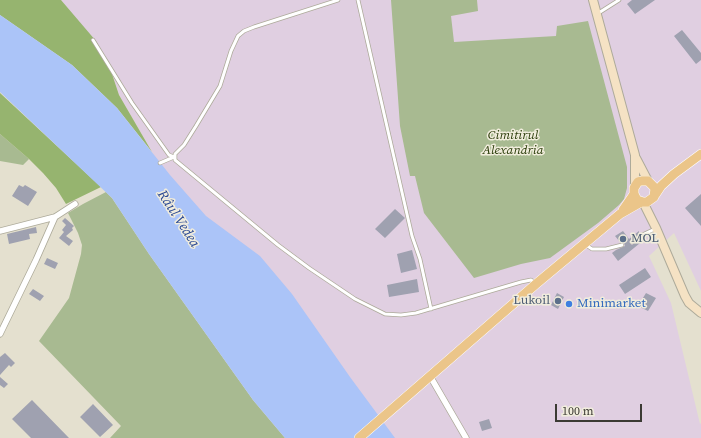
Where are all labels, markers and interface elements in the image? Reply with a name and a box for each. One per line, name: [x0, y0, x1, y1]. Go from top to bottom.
park label: Cimitirul Alexandria: [483, 128, 543, 159]
water label: Râul Vedea: [153, 187, 203, 251]
place label: MOL: [631, 231, 659, 247]
marker: MOL: [618, 234, 628, 244]
place label: Lukoil: [513, 293, 550, 309]
marker: Lukoil: [553, 296, 563, 306]
place label: Minimarket: [577, 296, 646, 312]
marker: Minimarket: [564, 299, 574, 309]
scale bar: [557, 396, 644, 422]
text: 100 m: [562, 403, 594, 419]

